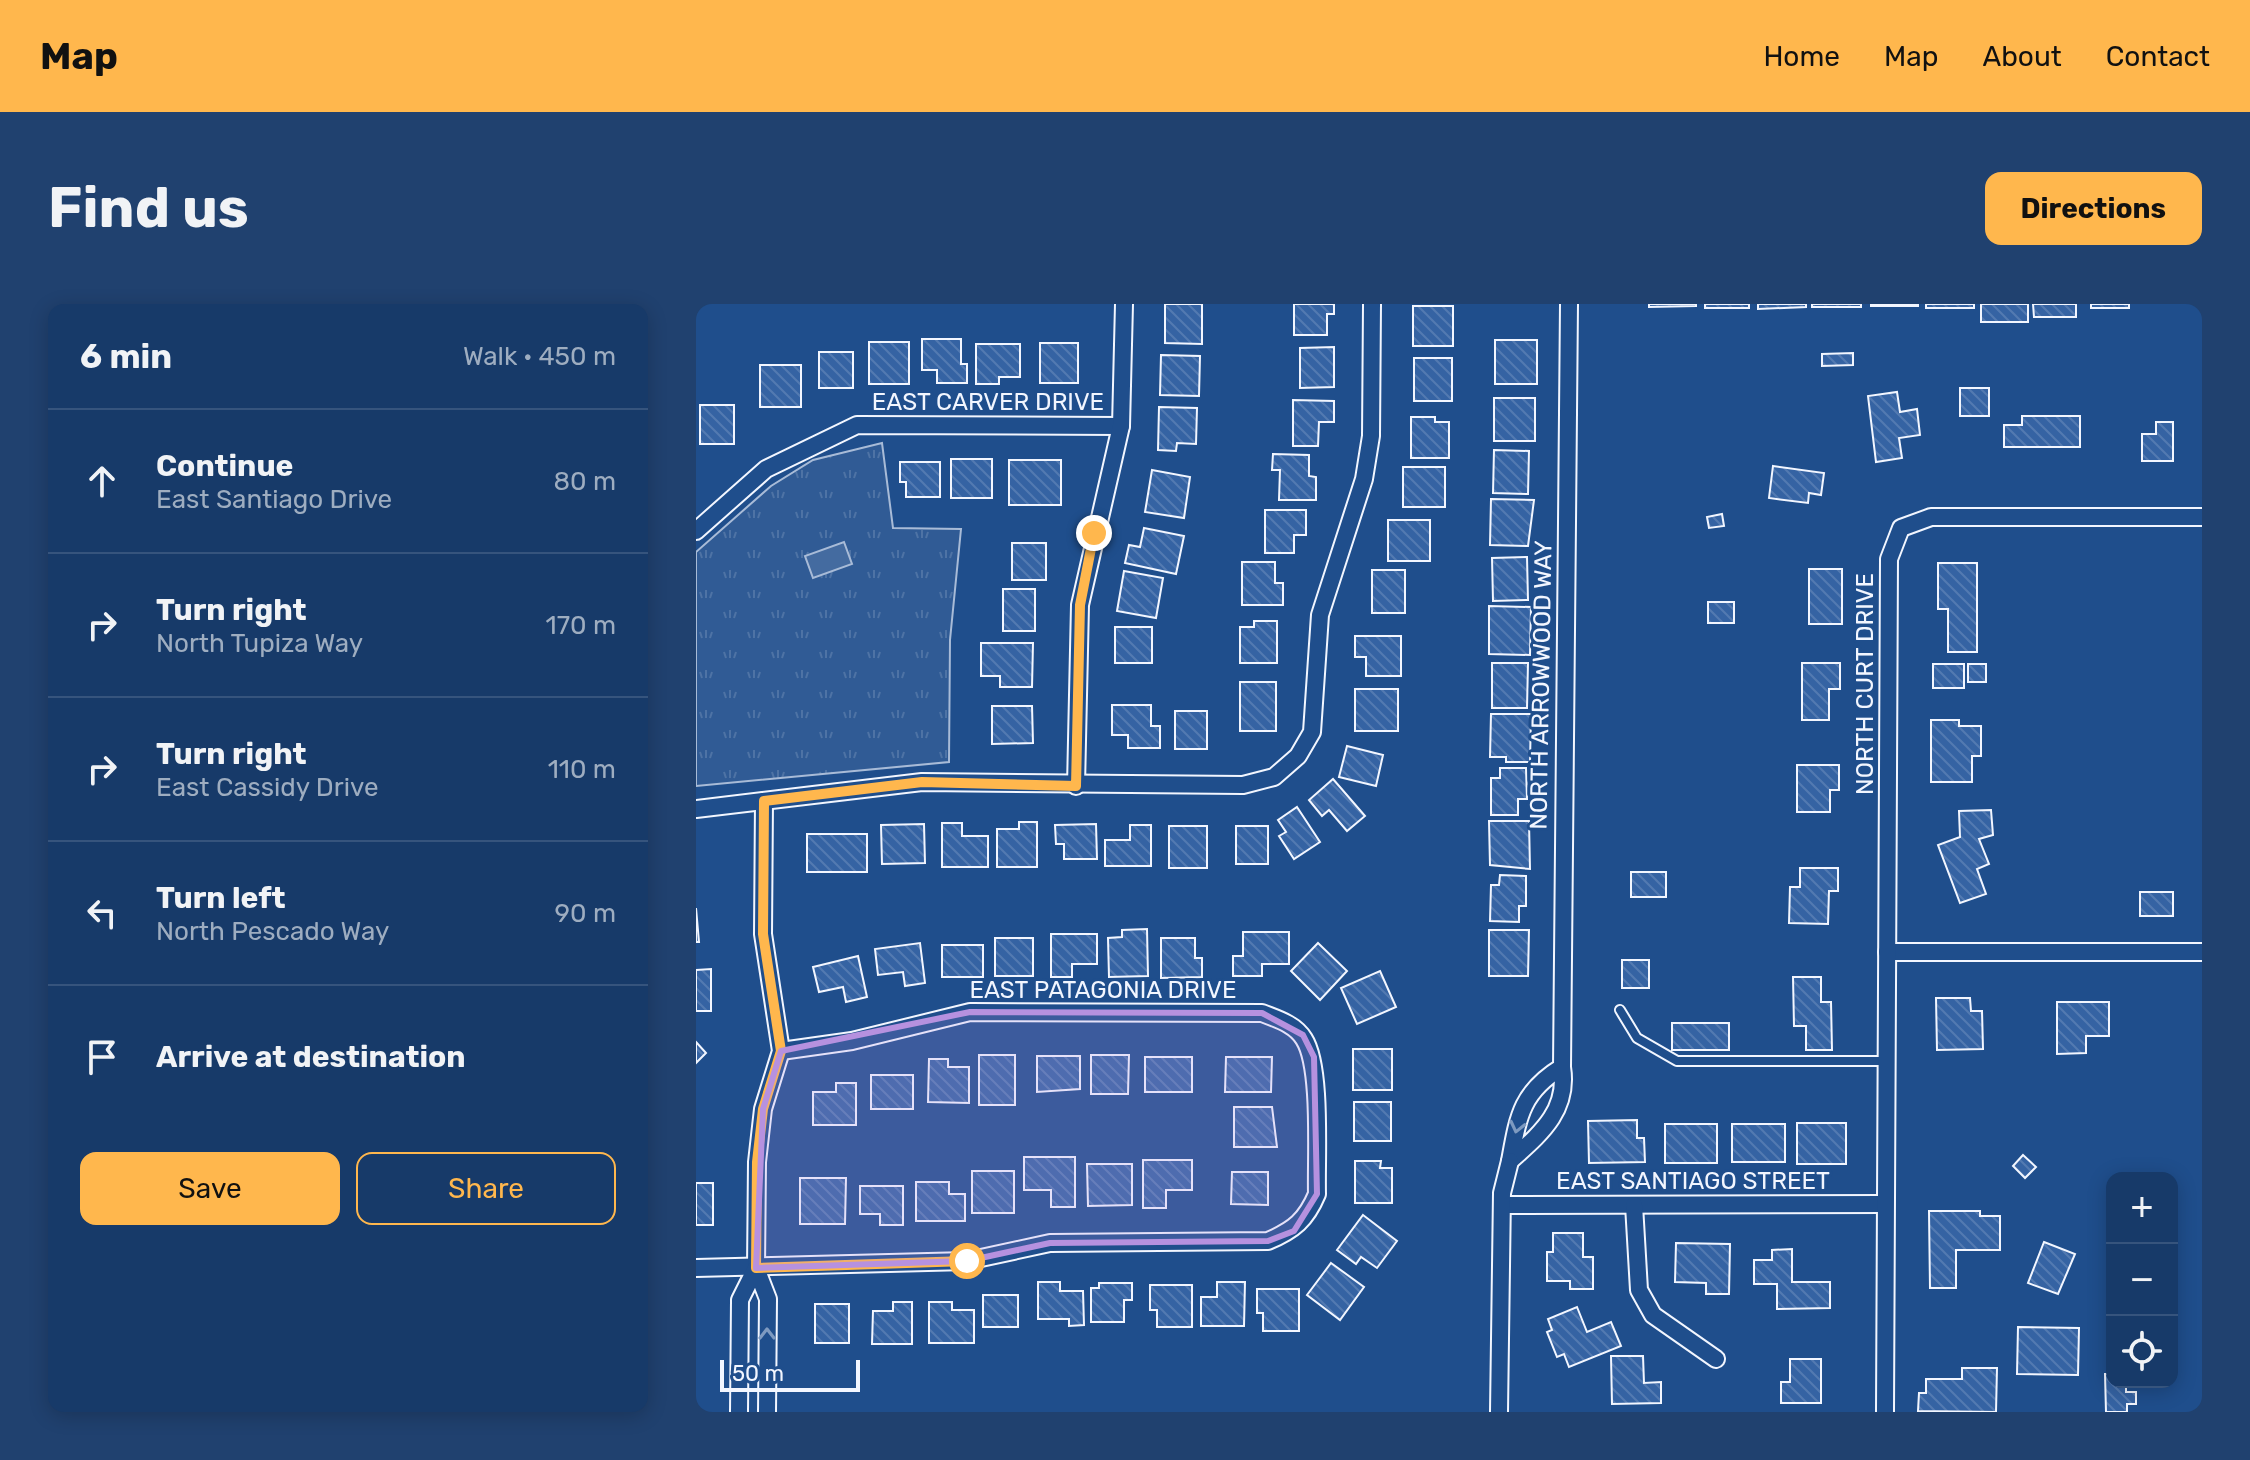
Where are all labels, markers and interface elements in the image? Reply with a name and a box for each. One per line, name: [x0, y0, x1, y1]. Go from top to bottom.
text: Map: [40, 33, 118, 79]
text: Home: [1763, 40, 1840, 73]
text: Map: [1884, 40, 1938, 73]
text: About: [1982, 40, 2062, 73]
text: Contact: [2106, 40, 2210, 73]
button: Directions: [1985, 172, 2202, 245]
text: Find us: [48, 175, 249, 241]
text: 6 min: [80, 336, 172, 377]
text: Walk · 450 m: [463, 341, 616, 372]
street label: EAST CARVER DRIVE: [872, 388, 1104, 416]
text: Continue: [156, 448, 293, 484]
icon: ahead: [80, 459, 124, 503]
text: 80 m: [553, 466, 616, 497]
text: East Santiago Drive: [156, 484, 392, 515]
route end: [1076, 515, 1112, 551]
street label: NORTH ARROWWOOD WAY: [1524, 540, 1558, 830]
street label: NORTH CURT DRIVE: [1851, 573, 1879, 795]
text: Turn right: [156, 592, 307, 628]
icon: right: [80, 603, 124, 647]
text: 170 m: [546, 610, 616, 641]
text: North Tupiza Way: [156, 628, 363, 659]
text: Turn right: [156, 736, 307, 772]
icon: right: [80, 747, 124, 791]
text: 110 m: [548, 754, 616, 785]
text: East Cassidy Drive: [156, 772, 378, 803]
text: Turn left: [156, 880, 286, 916]
icon: left: [80, 891, 124, 935]
text: 90 m: [555, 898, 616, 929]
text: North Pescado Way: [156, 916, 389, 947]
street label: EAST PATAGONIA DRIVE: [969, 976, 1237, 1004]
icon: arrive: [80, 1035, 124, 1079]
text: Arrive at destination: [156, 1039, 466, 1075]
one-way arrow: [1509, 1119, 1526, 1133]
button: Save: [80, 1152, 340, 1225]
button: Share: [356, 1152, 616, 1225]
street label: EAST SANTIAGO STREET: [1556, 1167, 1830, 1195]
map controls: [2106, 1172, 2178, 1388]
button: +: [2106, 1172, 2178, 1244]
route start: [949, 1243, 985, 1279]
button: −: [2106, 1244, 2178, 1316]
button: locate: [2106, 1316, 2178, 1388]
one-way arrow: [758, 1327, 776, 1340]
scale bar: [720, 1356, 860, 1392]
text: 50 m: [732, 1360, 784, 1387]

